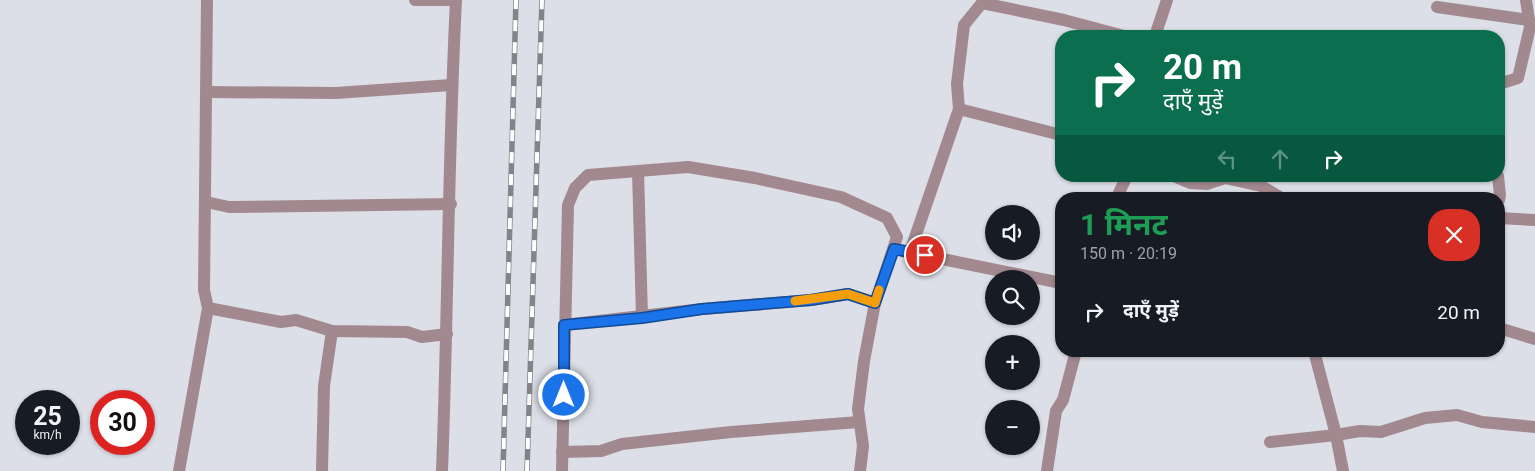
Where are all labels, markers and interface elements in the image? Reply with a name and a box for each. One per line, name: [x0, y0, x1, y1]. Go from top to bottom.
text: 20 m: [1163, 47, 1242, 88]
icon: right: [1080, 50, 1145, 115]
text: दाएँ मुड़ें: [1163, 89, 1223, 114]
icon: left: [1213, 145, 1241, 173]
icon: ahead: [1266, 145, 1294, 173]
icon: right: [1319, 145, 1347, 173]
map controls: [985, 205, 1040, 455]
button: sound: [985, 205, 1040, 260]
text: 1 मिनट: [1080, 207, 1168, 242]
button: close: [1428, 209, 1480, 261]
pin: [904, 234, 946, 276]
icon: arrive: [911, 241, 939, 269]
text: 150 m · 20:19: [1080, 244, 1177, 263]
button: search: [985, 270, 1040, 325]
icon: right: [1080, 298, 1108, 326]
text: दाएँ मुड़ें: [1123, 299, 1179, 322]
text: 20 m: [1437, 301, 1480, 324]
button: +: [985, 335, 1040, 390]
position arrow: [537, 368, 589, 420]
speed limit sign: 30: [90, 390, 155, 455]
button: −: [985, 400, 1040, 455]
text: 25: [33, 402, 62, 431]
text: km/h: [33, 428, 62, 442]

